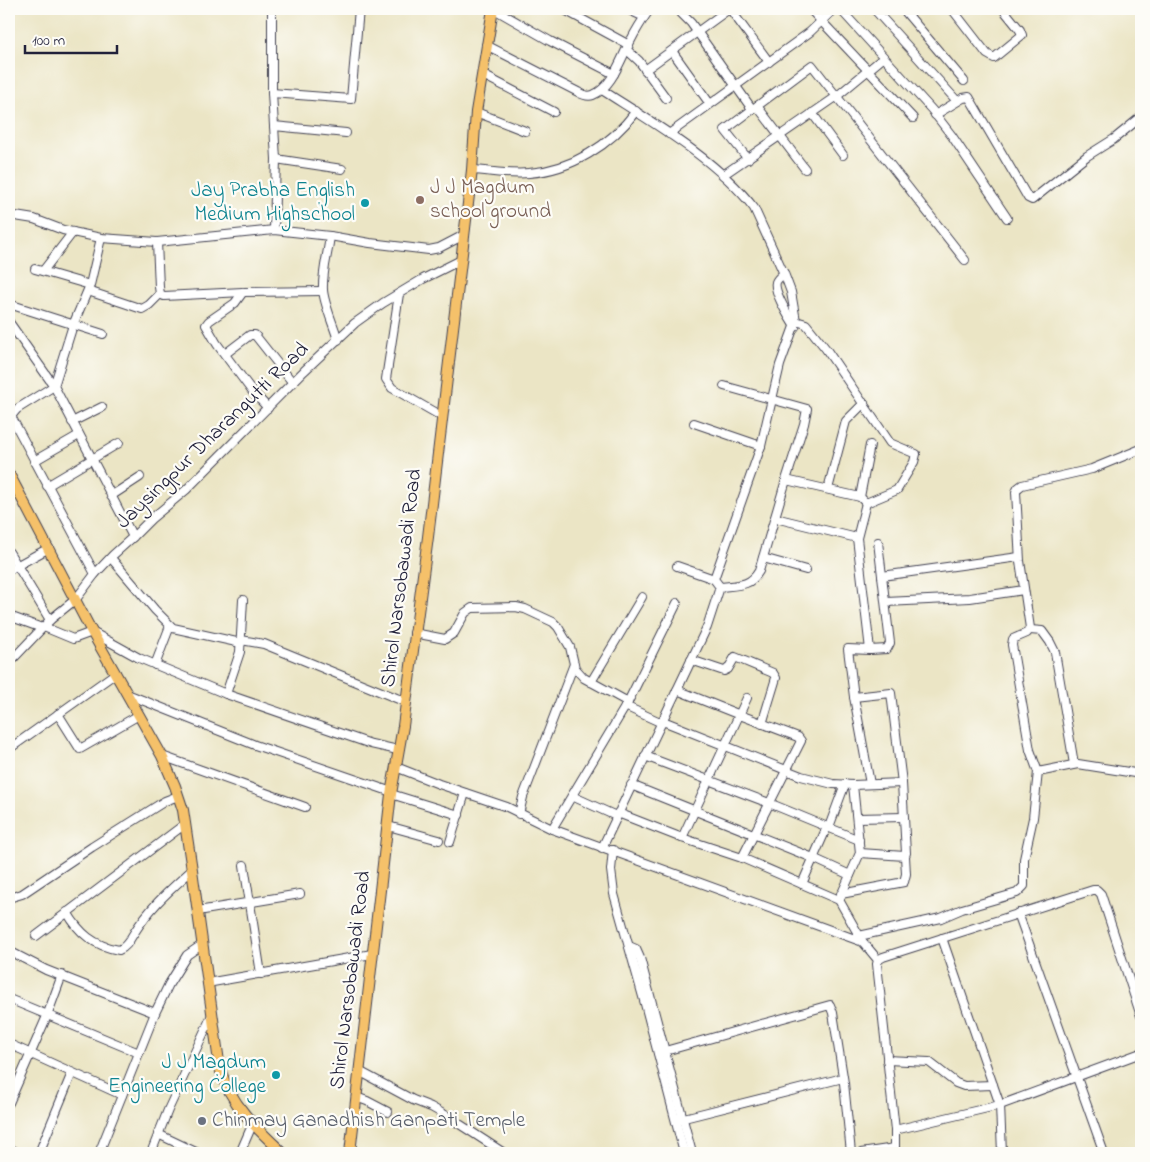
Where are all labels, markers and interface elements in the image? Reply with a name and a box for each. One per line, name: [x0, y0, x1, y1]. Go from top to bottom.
scale bar: [25, 22, 118, 54]
text: 100 m: [32, 30, 65, 52]
place label: J J Magdum school ground: [430, 173, 551, 229]
place label: Jay Prabha English Medium Highschool: [191, 176, 355, 232]
marker: J J Magdum school ground: [414, 194, 426, 206]
marker: Jay Prabha English Medium Highschool: [359, 197, 371, 209]
street label: Jaysingpur Dharangutti Road: [110, 336, 318, 538]
street label: Shirol Narsobawadi Road: [374, 467, 430, 689]
street label: Shirol Narsobawadi Road: [323, 869, 379, 1091]
place label: J J Magdum Engineering College: [108, 1048, 267, 1104]
marker: J J Magdum Engineering College: [270, 1069, 282, 1081]
place label: Chinmay Ganadhish Ganpati Temple: [212, 1106, 526, 1138]
marker: Chinmay Ganadhish Ganpati Temple: [196, 1115, 208, 1127]

